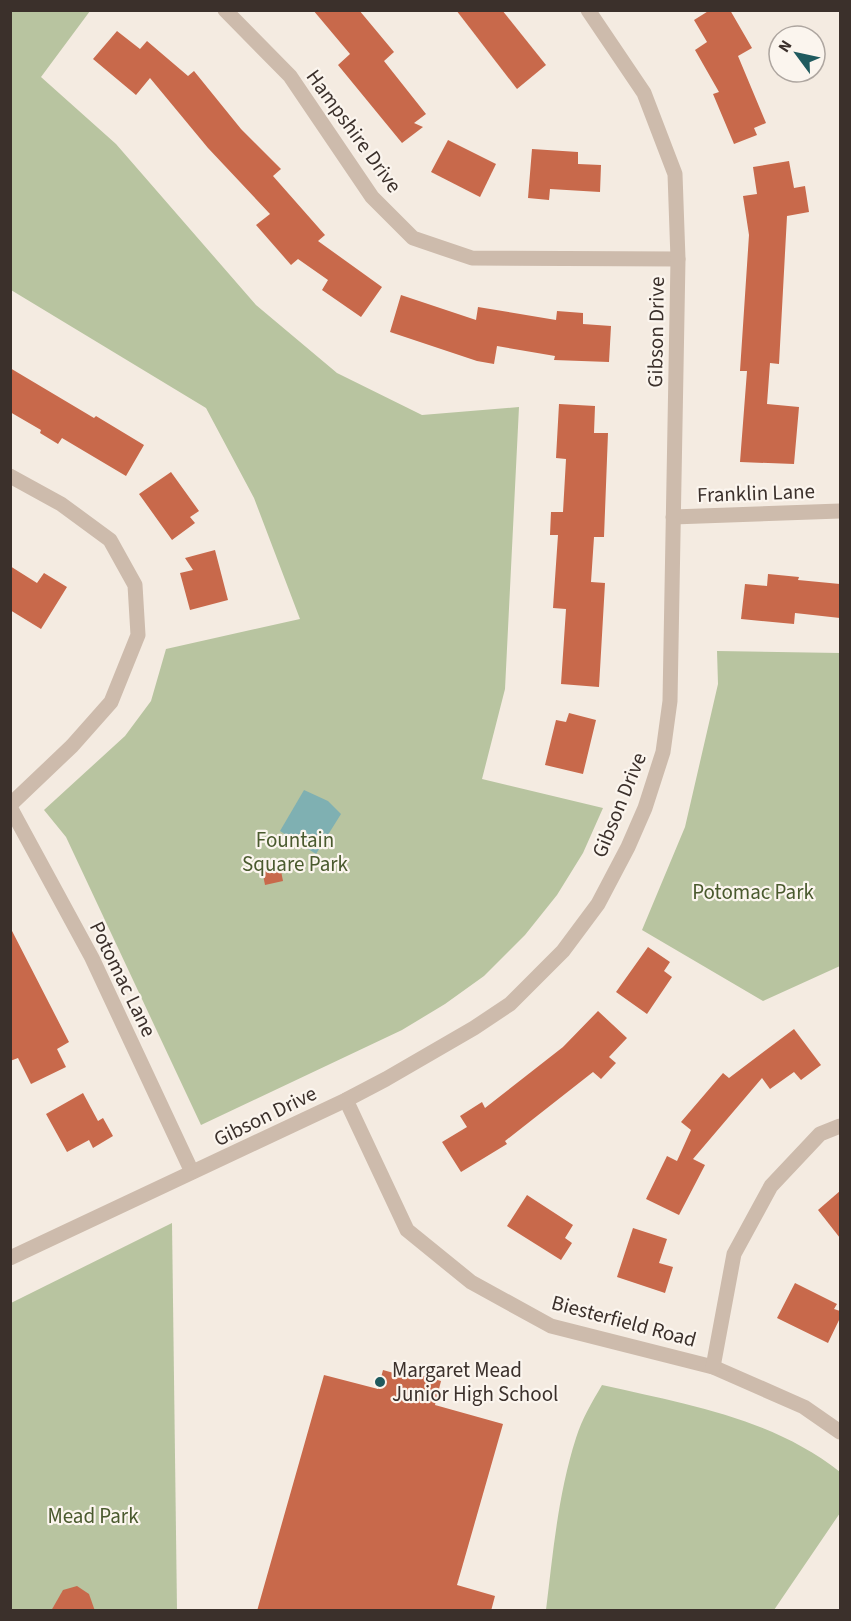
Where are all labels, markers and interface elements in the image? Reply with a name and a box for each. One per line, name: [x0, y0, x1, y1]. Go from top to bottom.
north arrow: [767, 24, 827, 84]
text: N: [773, 36, 797, 57]
street label: Hampshire Drive: [299, 63, 409, 199]
street label: Gibson Drive: [640, 276, 672, 388]
street label: Franklin Lane: [696, 476, 816, 510]
street label: Gibson Drive: [584, 748, 654, 862]
park label: Fountain Square Park: [242, 825, 349, 879]
park label: Potomac Park: [692, 877, 814, 907]
street label: Potomac Lane: [82, 916, 164, 1042]
street label: Gibson Drive: [209, 1078, 321, 1154]
street label: Biesterfield Road: [548, 1287, 700, 1355]
place label: Margaret Mead Junior High School: [392, 1355, 558, 1409]
marker: Margaret Mead Junior High School: [373, 1375, 387, 1389]
park label: Mead Park: [47, 1501, 139, 1531]

